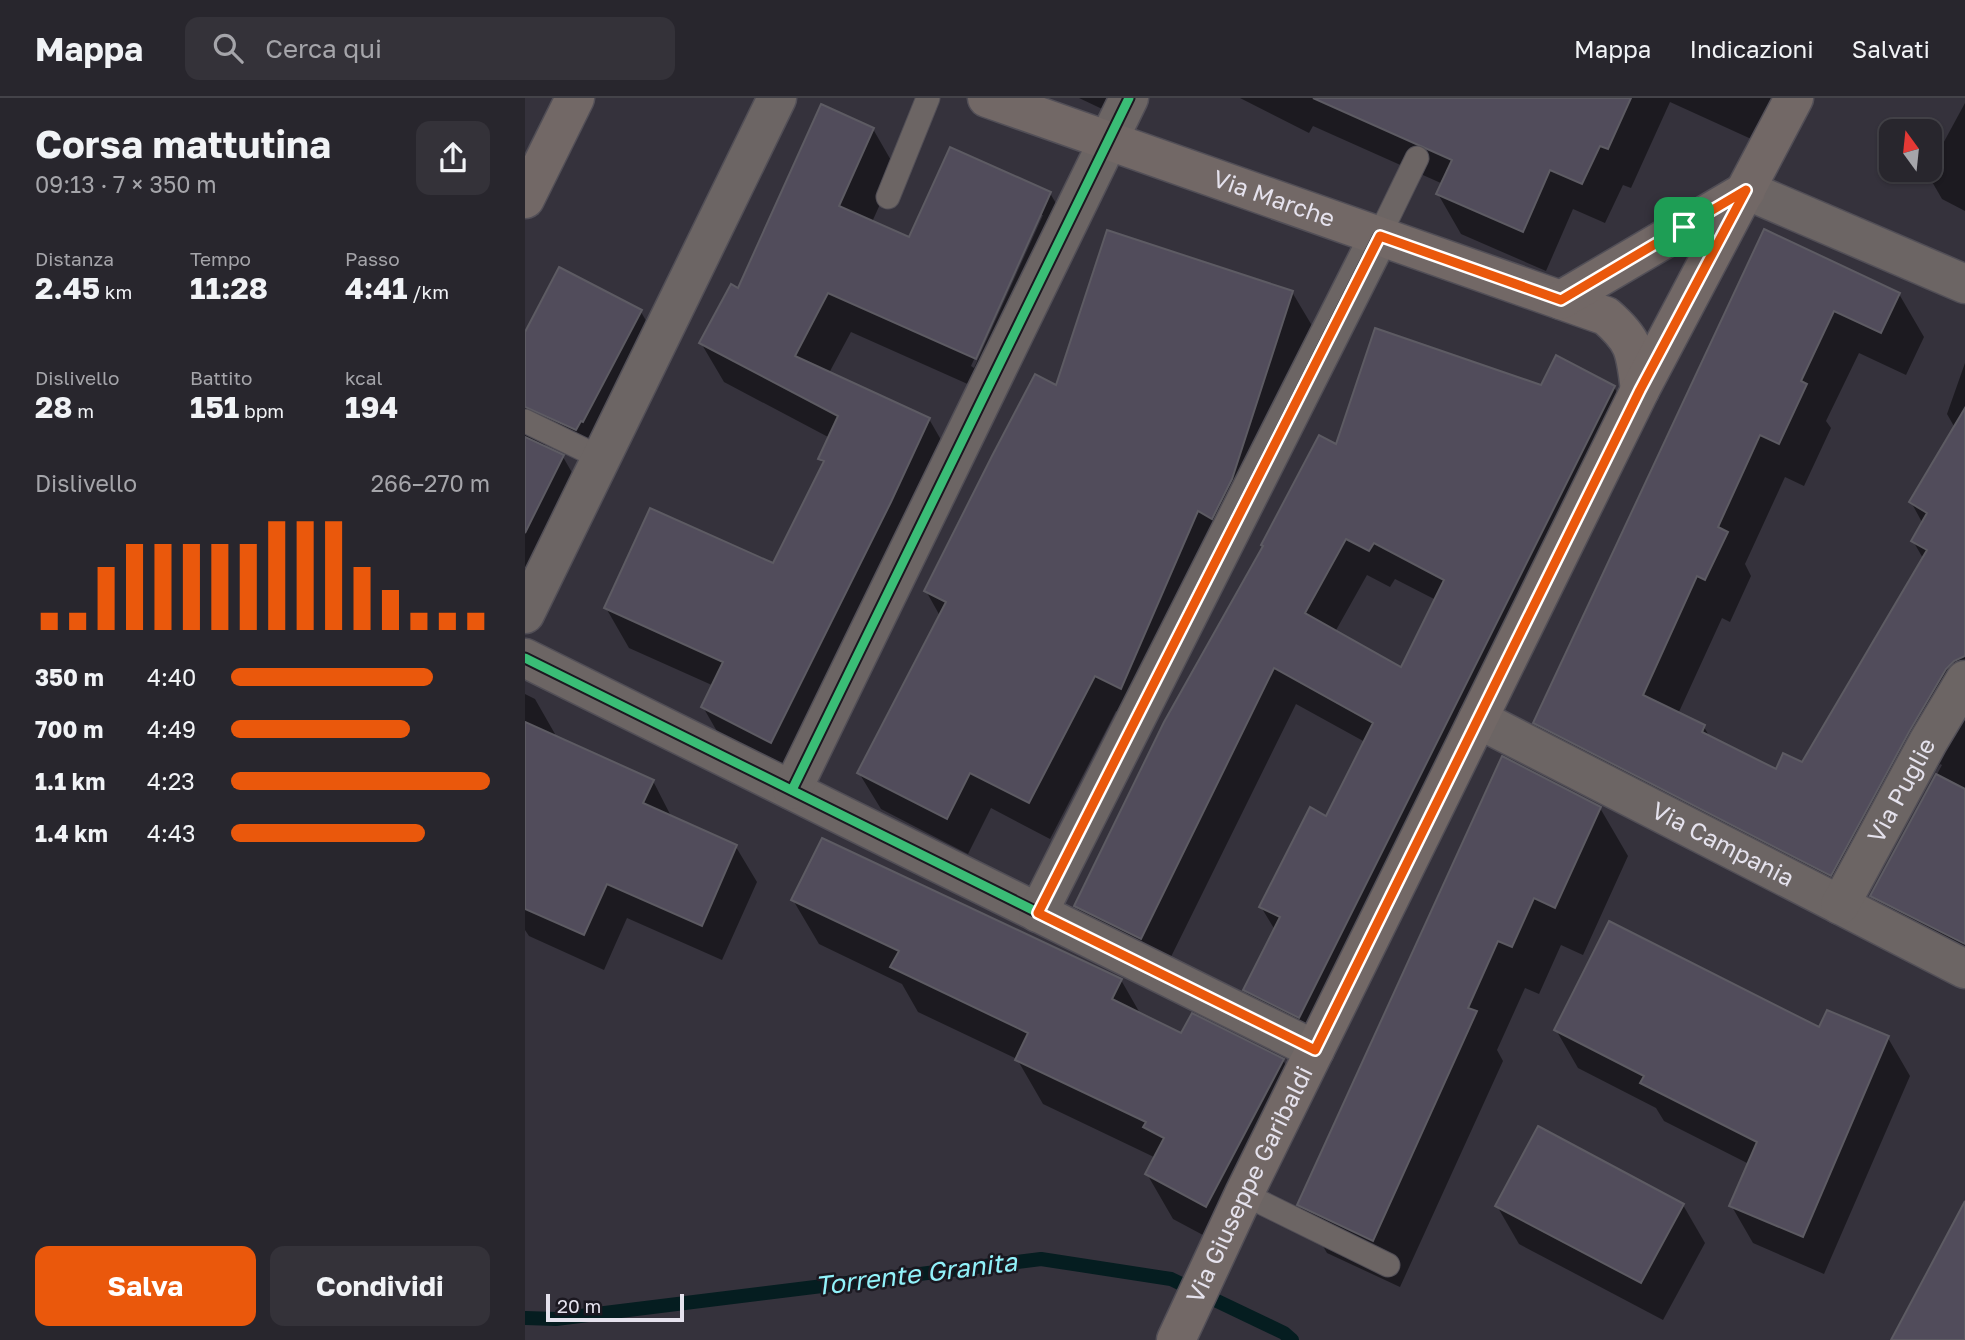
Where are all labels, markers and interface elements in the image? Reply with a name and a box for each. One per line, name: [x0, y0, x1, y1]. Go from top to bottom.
search box: [185, 17, 675, 80]
text: Mappa: [35, 29, 143, 68]
icon: search: [209, 29, 247, 67]
text: Cerca qui: [265, 33, 382, 64]
text: Mappa: [1574, 34, 1651, 63]
text: Indicazioni: [1689, 34, 1814, 63]
text: Salvati: [1852, 34, 1930, 63]
north arrow: [1879, 119, 1943, 182]
map controls: [1879, 119, 1942, 182]
text: Corsa mattutina: [35, 121, 331, 166]
button: share: [416, 121, 490, 195]
street label: Via Marche: [1209, 163, 1339, 232]
text: 09:13 · 7 × 350 m: [35, 170, 217, 198]
pin: [1654, 197, 1714, 257]
icon: arrive: [1665, 208, 1703, 246]
text: Distanza: [35, 247, 114, 270]
text: Tempo: [190, 247, 251, 270]
text: Passo: [345, 247, 400, 270]
text: 2.45: [35, 270, 100, 306]
text: 11:28: [190, 270, 268, 306]
text: 4:41: [345, 270, 408, 306]
text: km: [100, 280, 132, 303]
text: /km: [408, 280, 449, 303]
text: Dislivello: [35, 366, 119, 389]
text: Battito: [190, 366, 252, 389]
text: kcal: [345, 366, 383, 389]
text: 28: [35, 389, 73, 425]
text: 151: [190, 389, 239, 425]
text: 194: [345, 389, 398, 425]
text: m: [73, 399, 94, 422]
text: bpm: [239, 399, 284, 422]
text: Dislivello: [35, 469, 137, 497]
text: 266–270 m: [371, 469, 490, 497]
text: 350 m: [35, 663, 104, 691]
text: 4:40: [147, 663, 196, 691]
text: 700 m: [35, 715, 103, 743]
text: 4:49: [147, 715, 196, 743]
street label: Via Puglie: [1860, 732, 1941, 847]
text: 1.1 km: [35, 767, 105, 795]
text: 4:23: [147, 767, 195, 795]
street label: Via Campania: [1647, 795, 1799, 892]
text: 1.4 km: [35, 819, 108, 847]
text: 4:43: [147, 819, 195, 847]
street label: Via Giuseppe Garibaldi: [1179, 1061, 1318, 1307]
button: Salva: [35, 1246, 256, 1326]
button: Condividi: [270, 1246, 490, 1326]
water label: Torrente Granita: [813, 1246, 1020, 1301]
scale bar: [546, 1291, 684, 1323]
text: 20 m: [557, 1294, 601, 1317]

